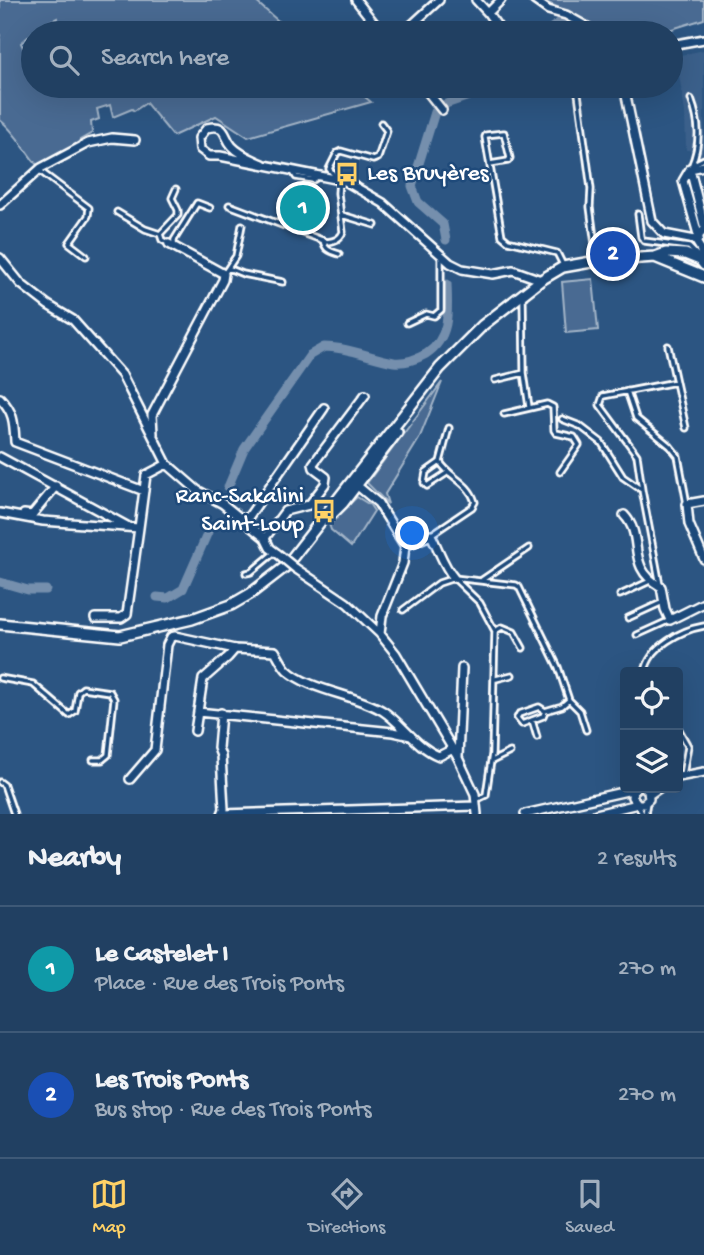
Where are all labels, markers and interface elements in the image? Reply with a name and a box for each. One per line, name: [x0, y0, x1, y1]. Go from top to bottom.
search box: [21, 21, 683, 98]
icon: search: [45, 41, 83, 79]
text: Search here: [101, 44, 229, 75]
bus stop icon: Les Bruyères: [333, 160, 361, 188]
place label: Les Bruyères: [367, 160, 490, 189]
pin: 1: [280, 182, 326, 234]
pin: 2: [590, 228, 636, 280]
place label: Ranc-Sakalini Saint-Loup: [175, 483, 304, 540]
bus stop icon: Ranc-Sakalini Saint-Loup: [310, 497, 338, 525]
your location: [395, 516, 429, 550]
map controls: [620, 667, 683, 793]
button: locate: [620, 667, 683, 730]
button: layers: [620, 730, 683, 793]
text: Nearby: [28, 842, 121, 877]
text: 2 results: [597, 846, 676, 873]
text: Le Castelet I: [95, 940, 228, 971]
text: 1: [46, 956, 56, 983]
text: 270 m: [618, 956, 676, 983]
text: Place · Rue des Trois Ponts: [95, 971, 344, 998]
text: Les Trois Ponts: [95, 1066, 248, 1097]
text: 2: [45, 1082, 57, 1109]
text: 270 m: [618, 1082, 676, 1109]
text: Bus stop · Rue des Trois Ponts: [95, 1097, 371, 1124]
tab: Map: [90, 1175, 128, 1240]
tab: Directions: [308, 1175, 385, 1240]
tab: Saved: [565, 1175, 614, 1240]

